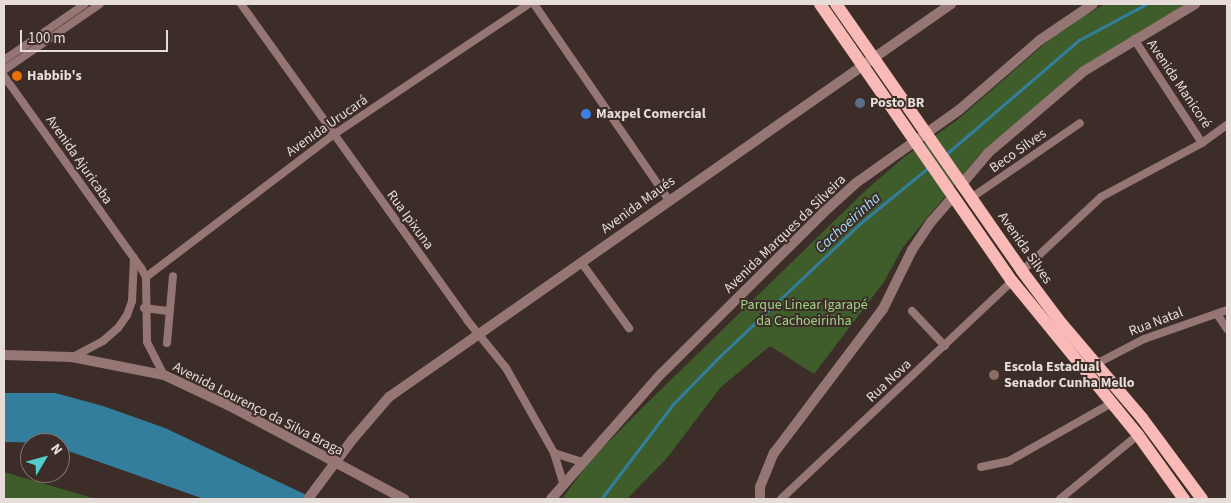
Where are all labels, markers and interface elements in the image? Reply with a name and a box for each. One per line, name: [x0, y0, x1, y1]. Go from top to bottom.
scale bar: [22, 20, 170, 52]
text: 100 m: [28, 28, 66, 49]
street label: Avenida Manicoré: [1143, 36, 1215, 132]
place label: Habbib's: [27, 68, 82, 84]
marker: Habbib's: [11, 70, 23, 82]
street label: Avenida Urucará: [283, 92, 371, 160]
place label: Posto BR: [870, 95, 924, 111]
marker: Posto BR: [854, 97, 866, 109]
place label: Maxpel Comercial: [596, 106, 706, 122]
marker: Maxpel Comercial: [580, 108, 592, 120]
street label: Avenida Ajuricaba: [42, 112, 116, 208]
street label: Beco Silves: [986, 125, 1050, 177]
street label: Avenida Marques da Silveira: [720, 171, 850, 297]
street label: Avenida Maués: [598, 173, 678, 237]
street label: Rua Ipixuna: [383, 187, 437, 253]
water label: Cachoeirinha: [812, 189, 884, 257]
street label: Avenida Silves: [994, 209, 1056, 287]
park label: Parque Linear Igarapé da Cachoeirinha: [740, 297, 868, 330]
street label: Rua Natal: [1127, 304, 1185, 340]
street label: Rua Nova: [863, 356, 915, 406]
street label: Avenida Lourenço da Silva Braga: [170, 359, 346, 459]
place label: Escola Estadual Senador Cunha Mello: [1004, 359, 1134, 392]
marker: Escola Estadual Senador Cunha Mello: [988, 369, 1000, 381]
north arrow: [20, 433, 70, 483]
text: N: [45, 440, 67, 459]

